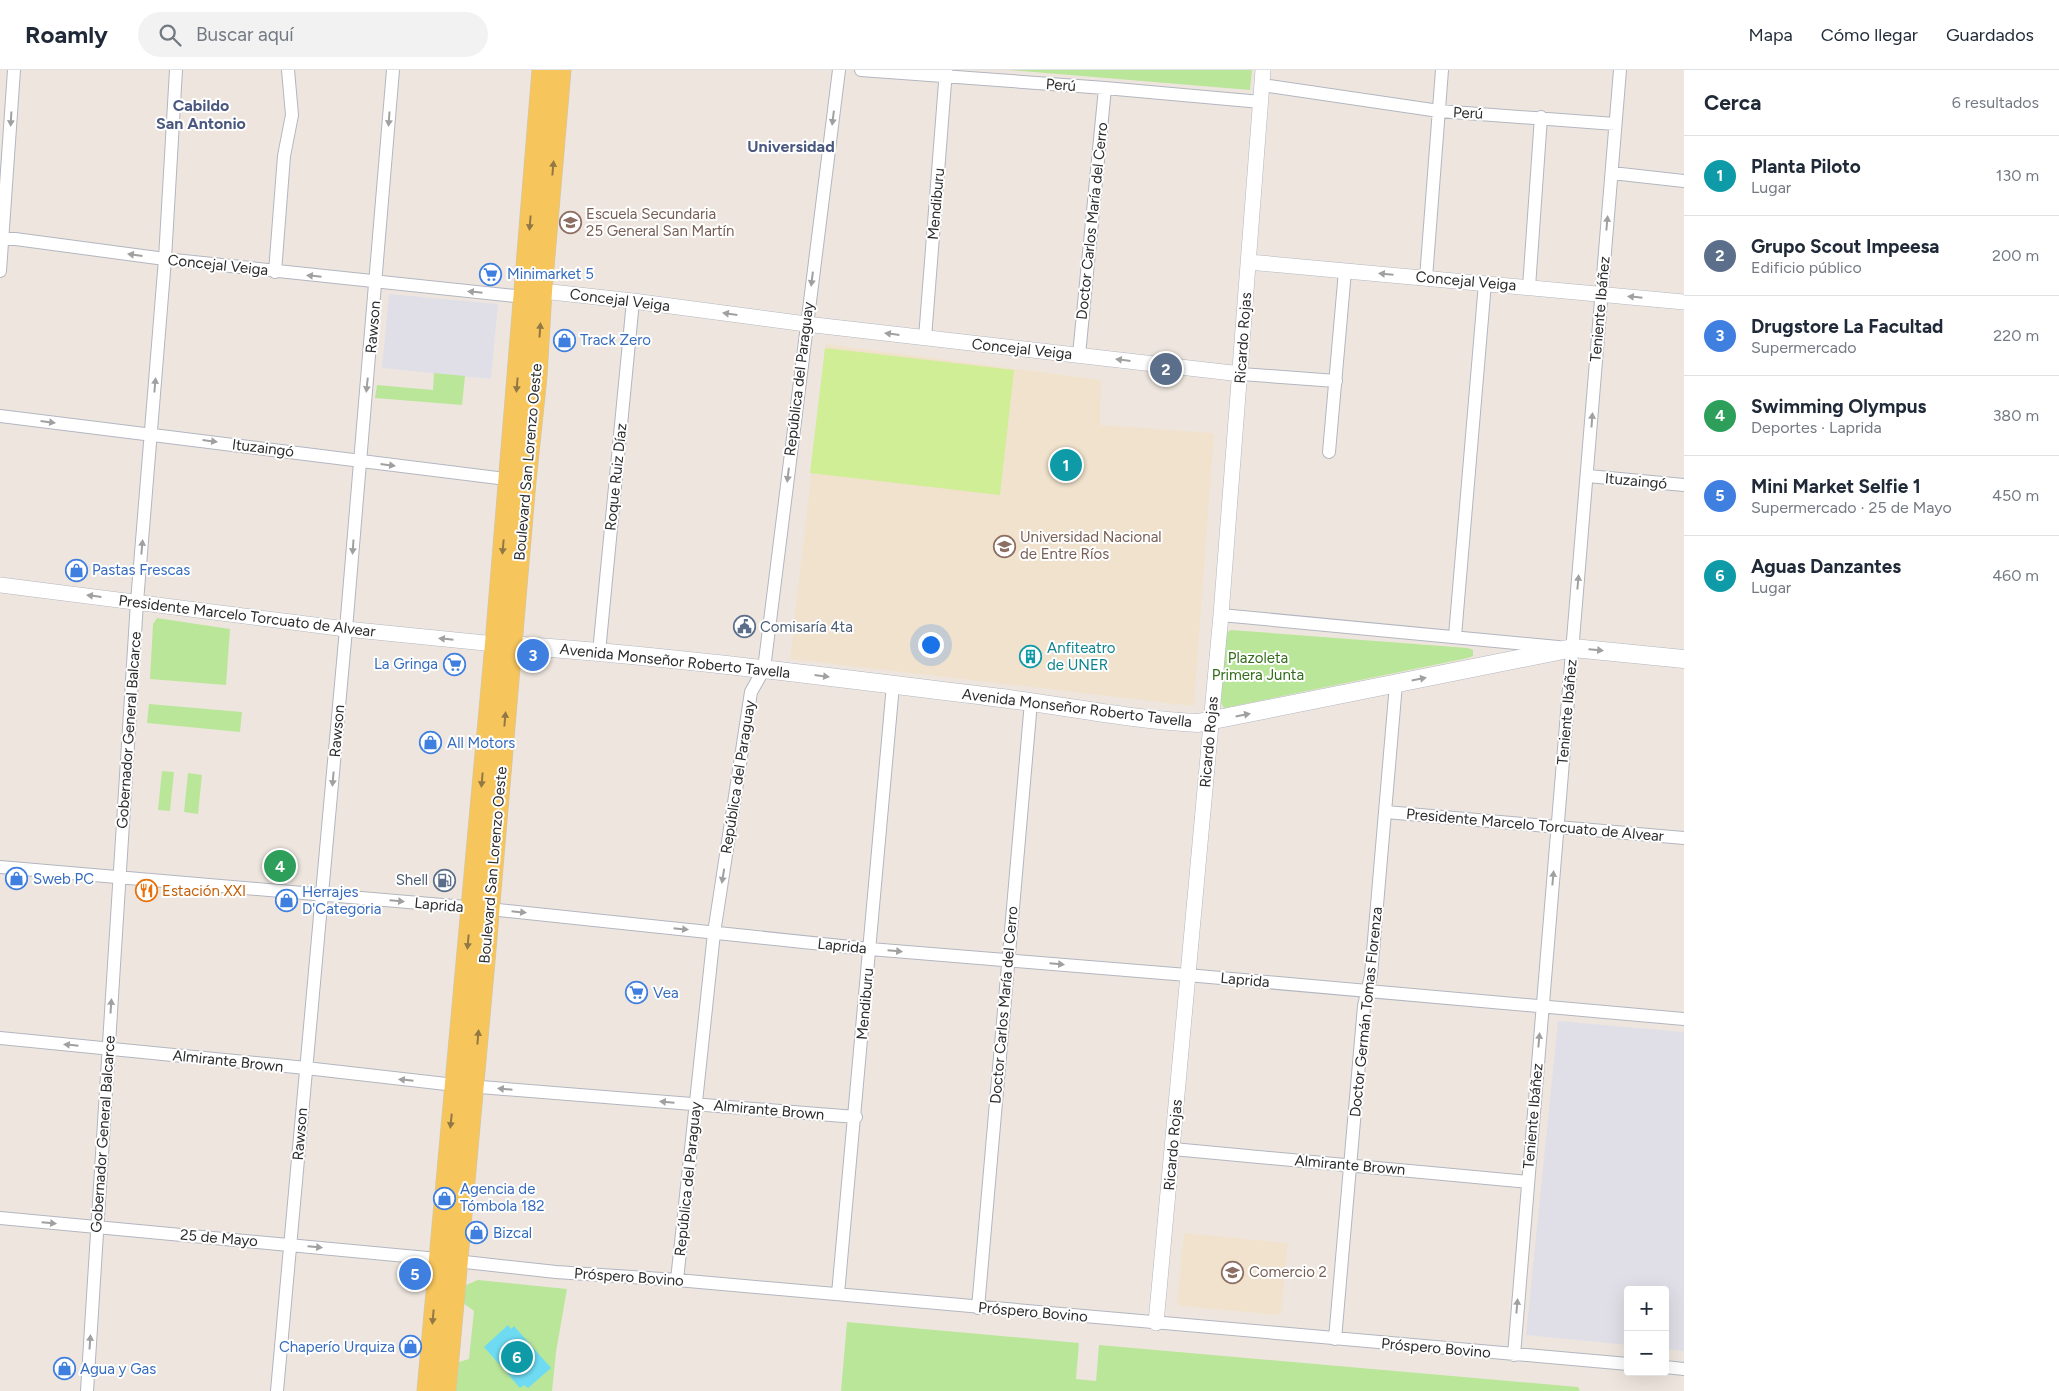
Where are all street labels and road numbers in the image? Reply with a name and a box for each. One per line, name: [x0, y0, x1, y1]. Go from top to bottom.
street label: Perú: [1045, 75, 1077, 95]
street label: Perú: [1452, 103, 1484, 123]
street label: Doctor Carlos María del Cerro: [1073, 121, 1111, 321]
street label: Mendiburu: [924, 167, 948, 241]
street label: Concejal Veiga: [167, 251, 269, 279]
street label: Teniente Ibáñez: [1586, 255, 1614, 363]
street label: Concejal Veiga: [1415, 268, 1517, 294]
street label: Concejal Veiga: [569, 285, 671, 315]
street label: Ricardo Rojas: [1231, 292, 1255, 384]
street label: Rawson: [362, 300, 384, 354]
street label: República del Paraguay: [781, 301, 817, 457]
street label: Concejal Veiga: [971, 335, 1073, 363]
street label: Boulevard San Lorenzo Oeste: [510, 363, 546, 561]
street label: Roque Ruiz Díaz: [601, 422, 631, 532]
street label: Ituzaingó: [231, 435, 295, 461]
street label: Ituzaingó: [1604, 469, 1668, 493]
street label: Presidente Marcelo Torcuato de Alvear: [118, 591, 376, 641]
street label: Gobernador General Balcarce: [113, 631, 145, 829]
street label: Avenida Monseñor Roberto Tavella: [559, 640, 791, 682]
street label: Teniente Ibáñez: [1553, 658, 1581, 766]
street label: Avenida Monseñor Roberto Tavella: [961, 685, 1193, 731]
street label: Ricardo Rojas: [1196, 696, 1222, 788]
street label: República del Paraguay: [717, 699, 759, 855]
street label: Rawson: [326, 704, 348, 758]
street label: Boulevard San Lorenzo Oeste: [475, 766, 511, 964]
street label: Presidente Marcelo Torcuato de Alvear: [1405, 805, 1665, 845]
street label: Laprida: [414, 894, 464, 916]
street label: Doctor Carlos María del Cerro: [986, 905, 1022, 1105]
street label: Doctor Germán Tomas Florenza: [1346, 906, 1386, 1118]
street label: Laprida: [817, 934, 867, 958]
street label: Mendiburu: [853, 967, 877, 1041]
street label: Laprida: [1220, 969, 1270, 991]
street label: Gobernador General Balcarce: [87, 1035, 119, 1233]
street label: Almirante Brown: [172, 1046, 284, 1076]
street label: Teniente Ibáñez: [1519, 1062, 1547, 1170]
street label: Almirante Brown: [713, 1096, 825, 1124]
street label: Ricardo Rojas: [1160, 1099, 1186, 1191]
street label: República del Paraguay: [671, 1101, 705, 1257]
street label: Rawson: [289, 1107, 311, 1161]
street label: Almirante Brown: [1294, 1151, 1406, 1179]
street label: 25 de Mayo: [179, 1226, 259, 1250]
street label: Próspero Bovino: [574, 1264, 685, 1290]
street label: Próspero Bovino: [977, 1298, 1089, 1326]
street label: Próspero Bovino: [1380, 1334, 1492, 1362]

